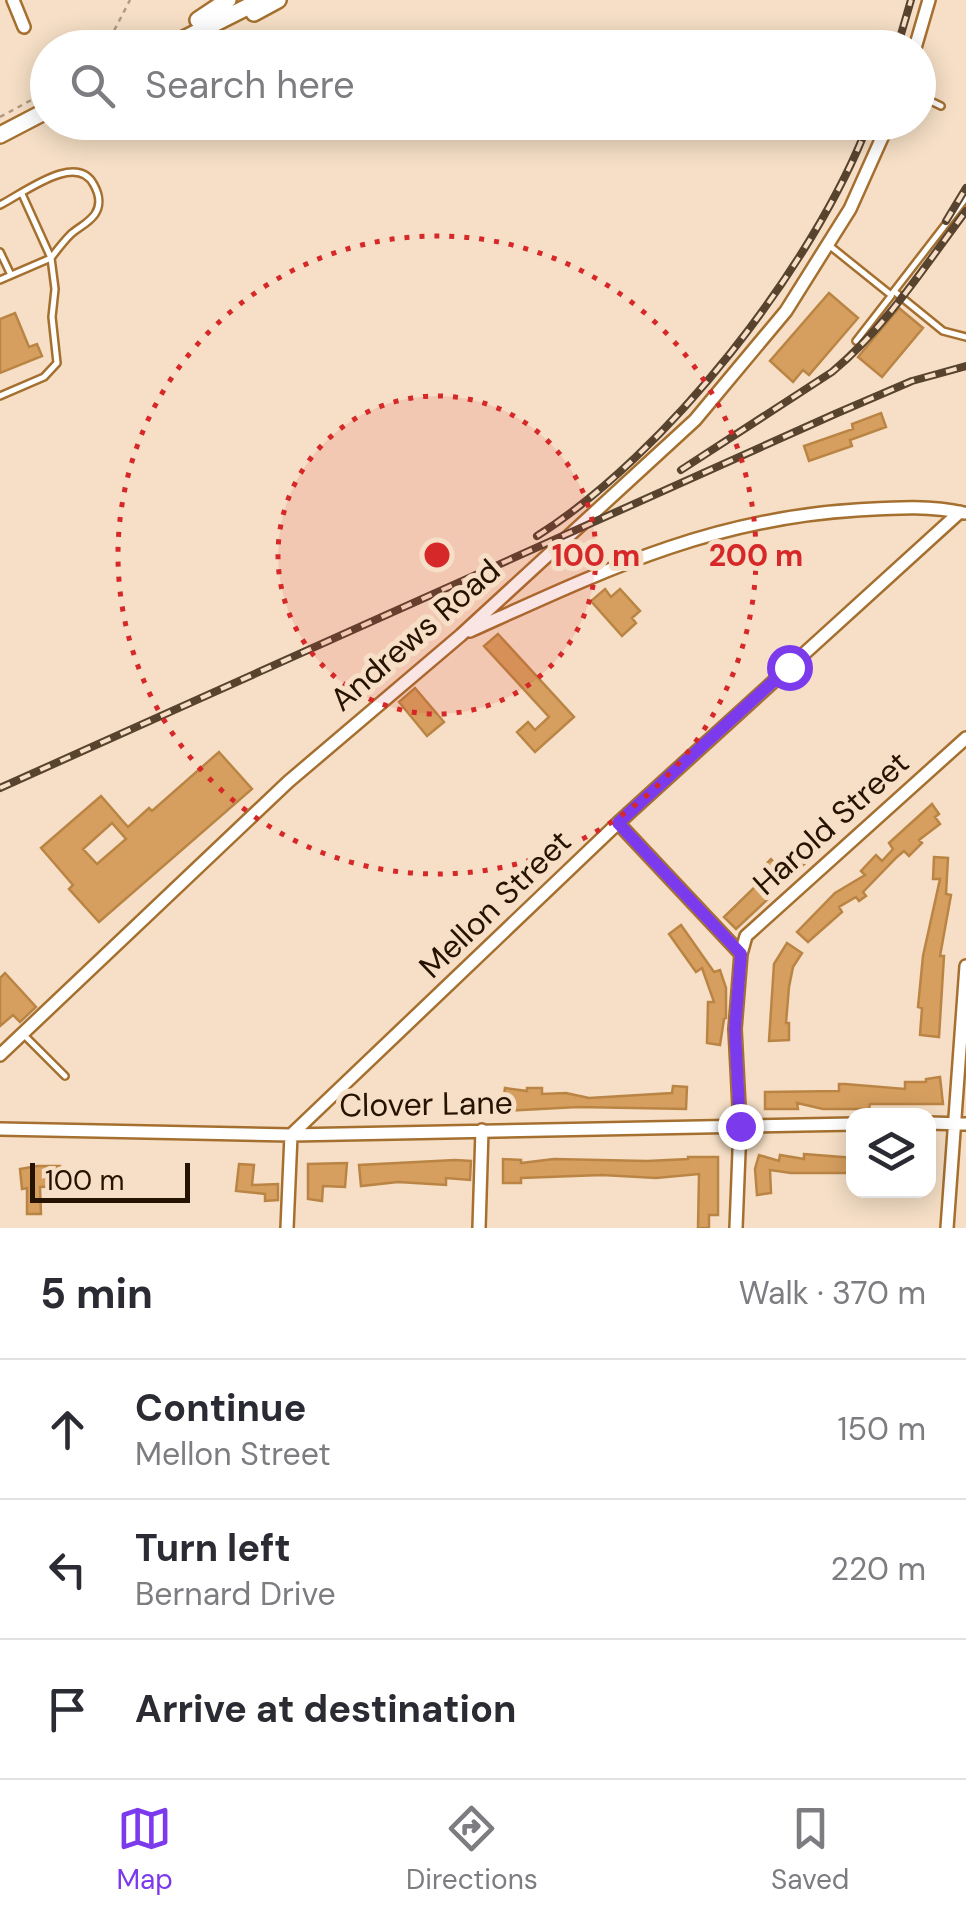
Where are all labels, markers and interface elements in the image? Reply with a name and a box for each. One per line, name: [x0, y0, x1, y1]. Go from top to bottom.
search box: [30, 30, 936, 140]
icon: search: [65, 58, 120, 113]
text: Search here: [145, 60, 355, 110]
text: 100 m: [552, 536, 640, 575]
text: 200 m: [709, 536, 803, 575]
centre of rings: [419, 537, 455, 573]
street label: Andrews Road: [321, 550, 509, 720]
route start: [767, 645, 813, 691]
street label: Harold Street: [744, 742, 918, 904]
street label: Mellon Street: [410, 821, 580, 987]
street label: Clover Lane: [339, 1081, 513, 1127]
route end: [718, 1104, 764, 1150]
map controls: [846, 1108, 936, 1198]
button: layers: [846, 1108, 936, 1198]
scale bar: [30, 1158, 190, 1202]
text: 100 m: [45, 1162, 124, 1199]
text: 5 min: [40, 1266, 153, 1321]
text: Walk · 370 m: [739, 1272, 926, 1314]
text: Continue: [135, 1383, 306, 1433]
icon: ahead: [40, 1402, 95, 1457]
text: 150 m: [838, 1408, 926, 1450]
text: Mellon Street: [135, 1433, 331, 1475]
text: Turn left: [135, 1523, 291, 1573]
icon: left: [40, 1542, 95, 1597]
text: 220 m: [831, 1548, 926, 1590]
text: Bernard Drive: [135, 1573, 336, 1615]
icon: arrive: [40, 1682, 95, 1737]
text: Arrive at destination: [135, 1684, 517, 1734]
tab: Map: [117, 1801, 173, 1898]
tab: Directions: [406, 1801, 538, 1898]
tab: Saved: [771, 1801, 849, 1898]

